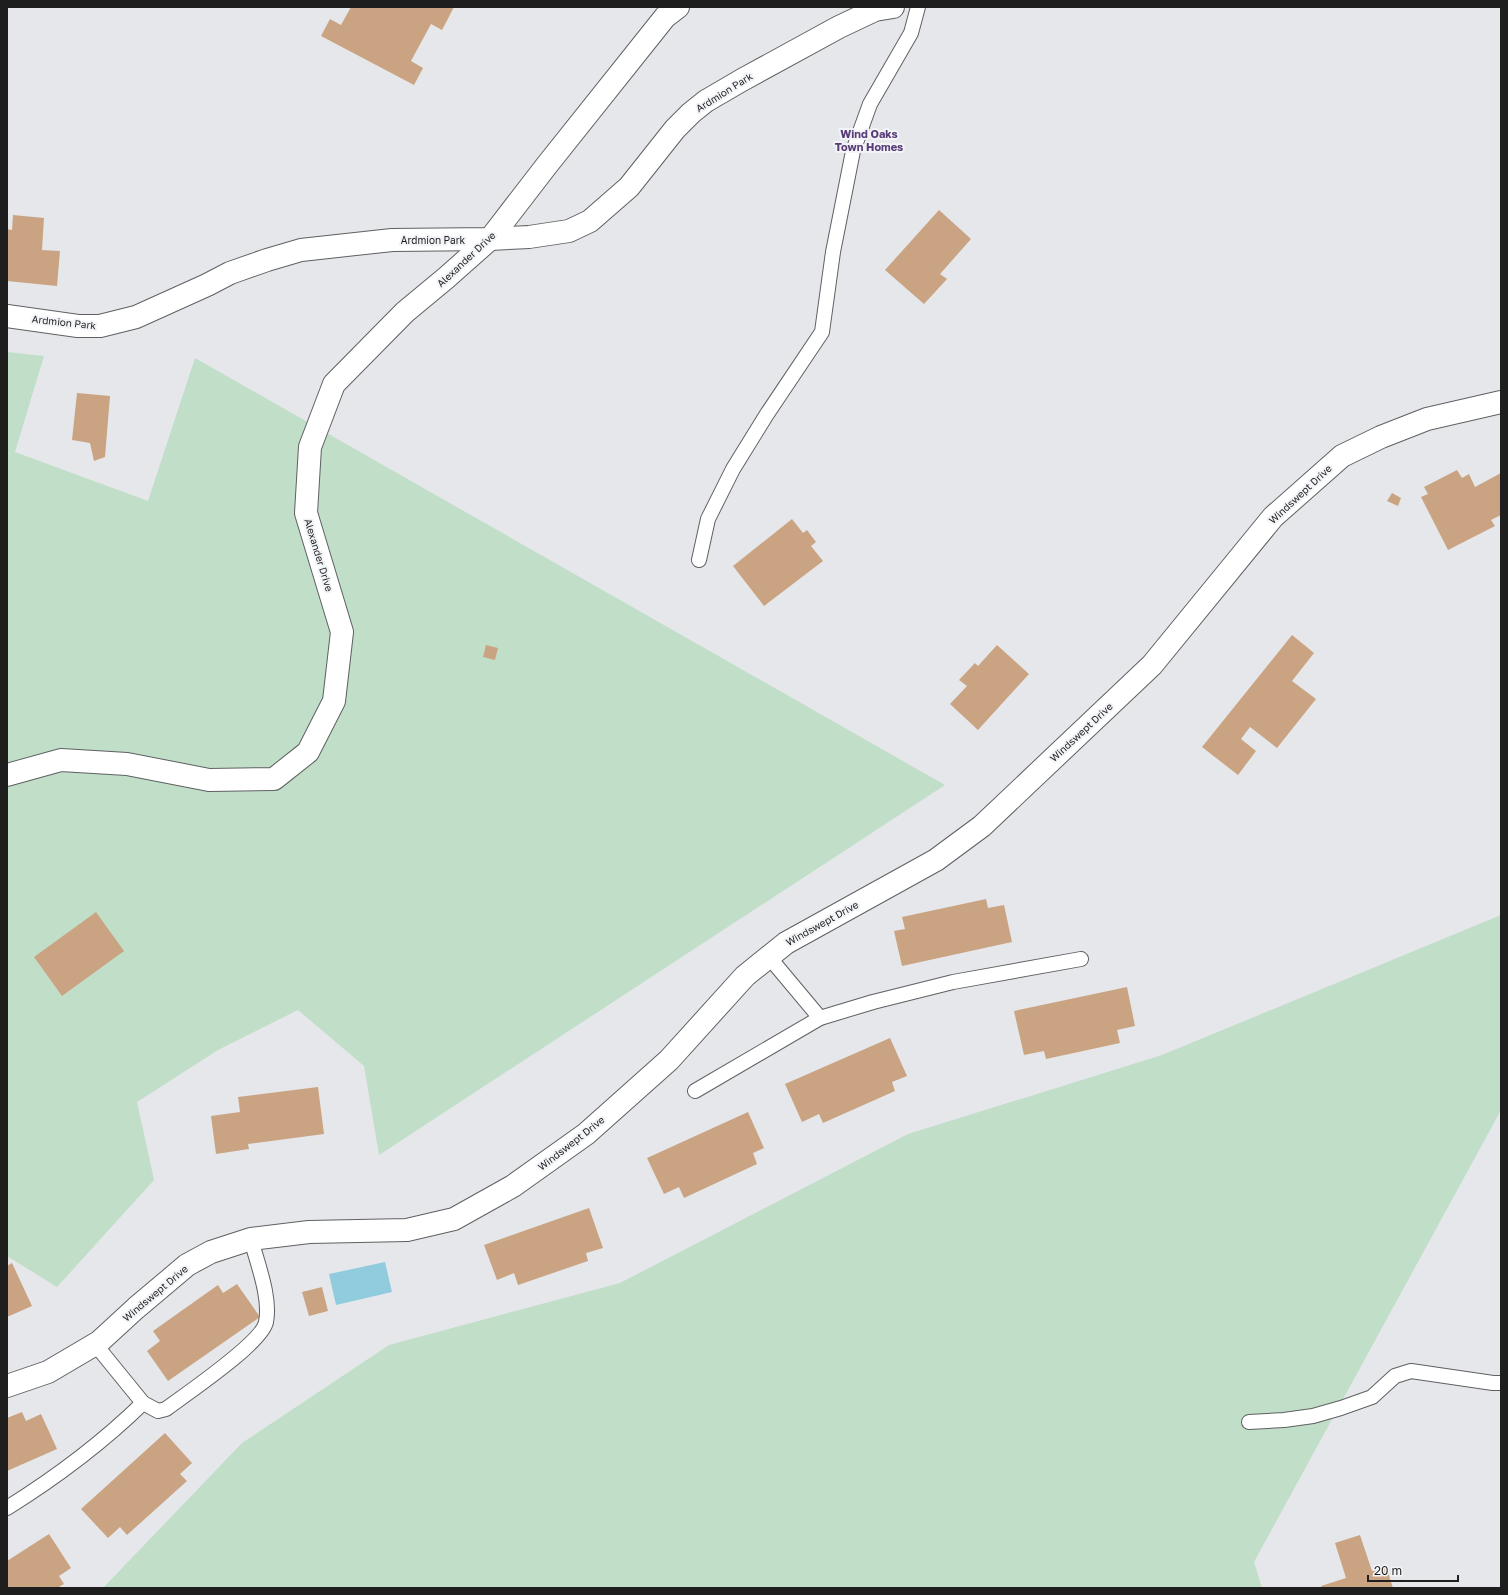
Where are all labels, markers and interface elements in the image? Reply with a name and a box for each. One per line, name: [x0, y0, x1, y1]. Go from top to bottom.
street label: Ardmion Park: [693, 70, 755, 114]
district label: Wind Oaks Town Homes: [835, 127, 903, 153]
street label: Alexander Drive: [434, 229, 498, 289]
street label: Ardmion Park: [401, 234, 466, 246]
street label: Ardmion Park: [31, 313, 97, 331]
street label: Windswept Drive: [1266, 462, 1334, 526]
street label: Alexander Drive: [302, 517, 336, 593]
street label: Windswept Drive: [1047, 700, 1115, 764]
street label: Windswept Drive: [784, 898, 861, 948]
street label: Windswept Drive: [535, 1113, 607, 1173]
street label: Windswept Drive: [120, 1262, 190, 1324]
scale bar: [1368, 1557, 1458, 1583]
text: 20 m: [1374, 1563, 1402, 1578]

